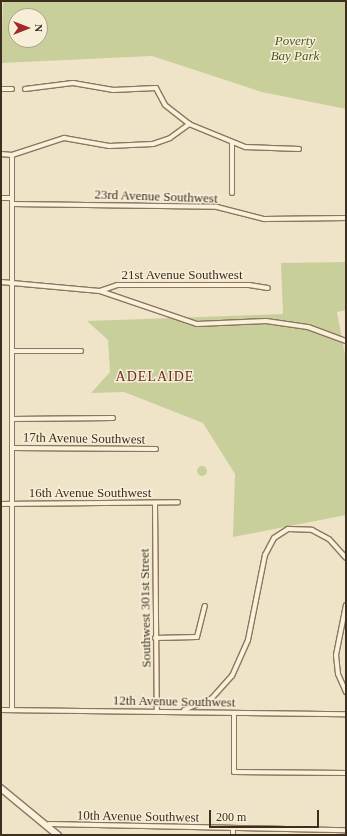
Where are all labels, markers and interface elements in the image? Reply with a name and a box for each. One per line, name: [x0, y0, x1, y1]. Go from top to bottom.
north arrow: [8, 8, 48, 48]
text: N: [33, 24, 45, 32]
park label: Poverty Bay Park: [271, 34, 319, 65]
street label: 23rd Avenue Southwest: [94, 187, 218, 207]
street label: 21st Avenue Southwest: [121, 267, 243, 283]
district label: ADELAIDE: [116, 369, 194, 385]
street label: 17th Avenue Southwest: [22, 430, 146, 448]
street label: 16th Avenue Southwest: [28, 485, 152, 501]
street label: Southwest 301st Street: [137, 548, 155, 668]
street label: 12th Avenue Southwest: [112, 693, 236, 711]
scale bar: [211, 802, 321, 828]
street label: 10th Avenue Southwest: [76, 808, 200, 826]
text: 200 m: [216, 810, 246, 824]

